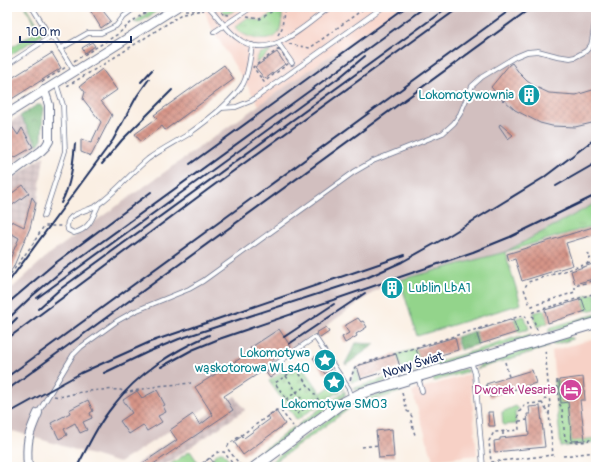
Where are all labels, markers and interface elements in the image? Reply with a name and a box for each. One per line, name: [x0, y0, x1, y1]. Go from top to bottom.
scale bar: [20, 18, 131, 44]
text: 100 m: [26, 25, 61, 40]
building icon: Lokomotywownia: [516, 82, 542, 108]
place label: Lokomotywownia: [418, 87, 514, 103]
building icon: Lublin LbA1: [379, 275, 405, 301]
place label: Lublin LbA1: [408, 280, 471, 296]
place label: Lokomotywa wąskotorowa WLs40: [195, 345, 310, 376]
place icon: Lokomotywa wąskotorowa WLs40: [312, 347, 338, 373]
street label: Nowy Świat: [381, 348, 446, 382]
place icon: Lokomotywa SM03: [321, 369, 347, 395]
hotel icon: Dworek Vesaria: [558, 377, 584, 403]
place label: Dworek Vesaria: [474, 382, 556, 398]
place label: Lokomotywa SM03: [281, 396, 387, 412]

